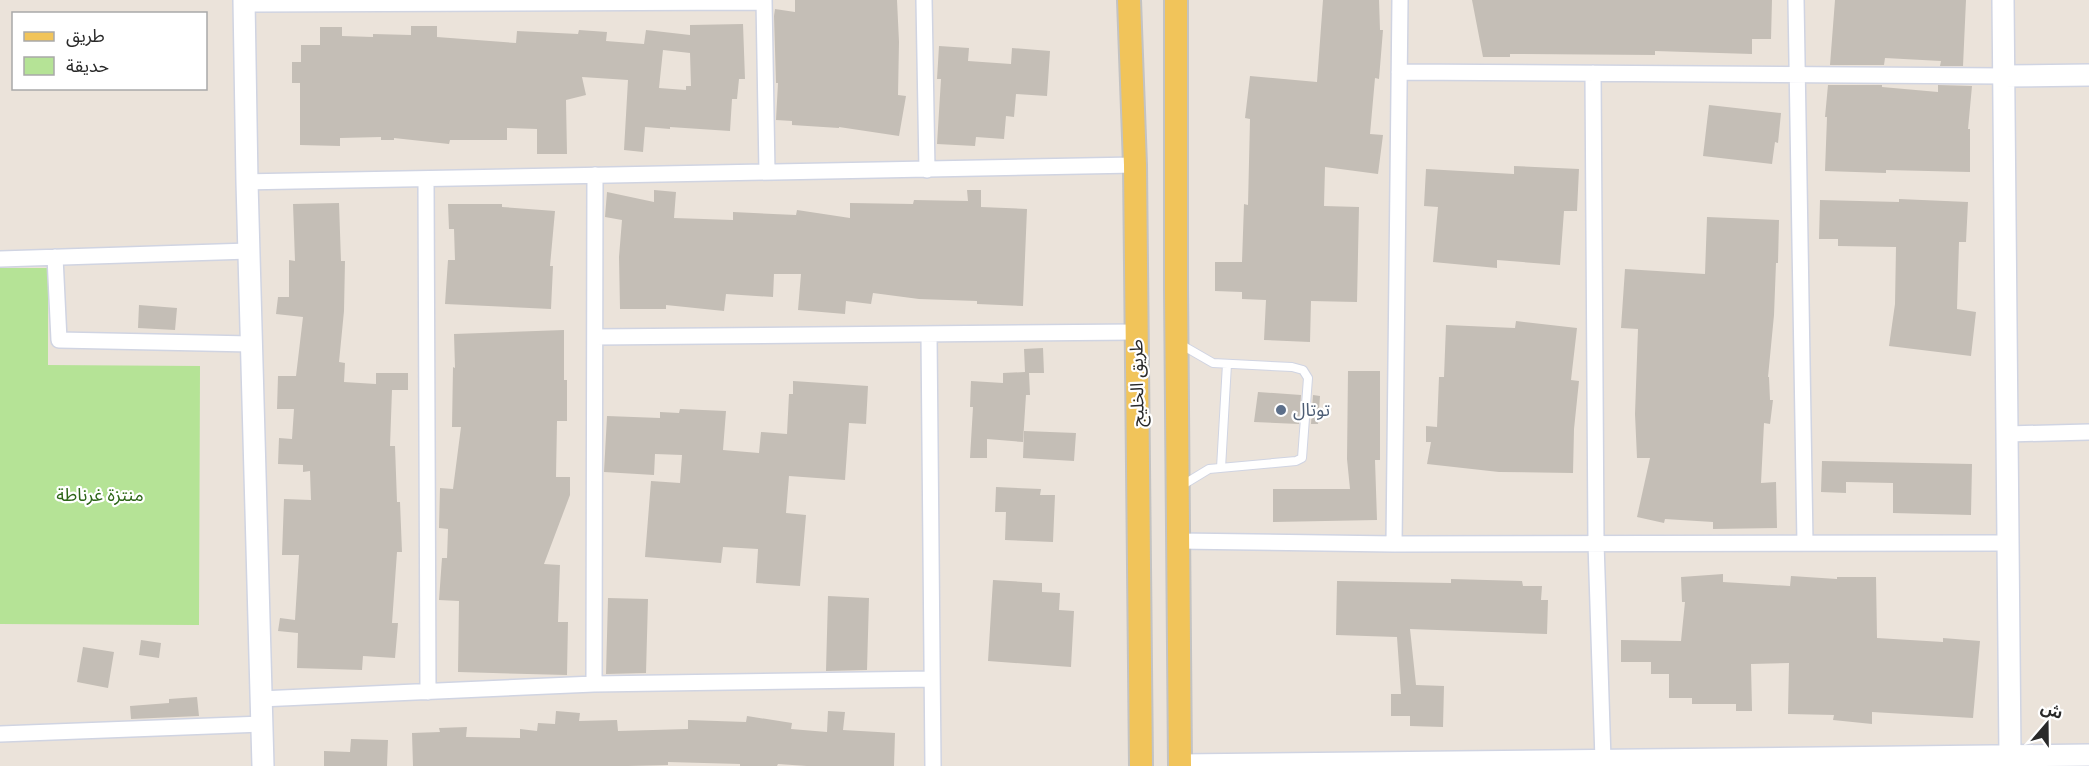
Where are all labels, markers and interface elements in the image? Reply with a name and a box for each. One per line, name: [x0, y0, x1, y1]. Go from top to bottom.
legend: [12, 12, 207, 90]
text: طريق: [66, 24, 105, 48]
text: حديقة: [66, 54, 109, 78]
street label: طريق الخليج: [1124, 339, 1151, 427]
place label: توتال: [1293, 398, 1330, 422]
marker: توتال: [1274, 403, 1288, 417]
park label: منتزة غرناطة: [56, 483, 144, 507]
north arrow: [2017, 694, 2077, 754]
text: ش: [2038, 697, 2066, 725]

